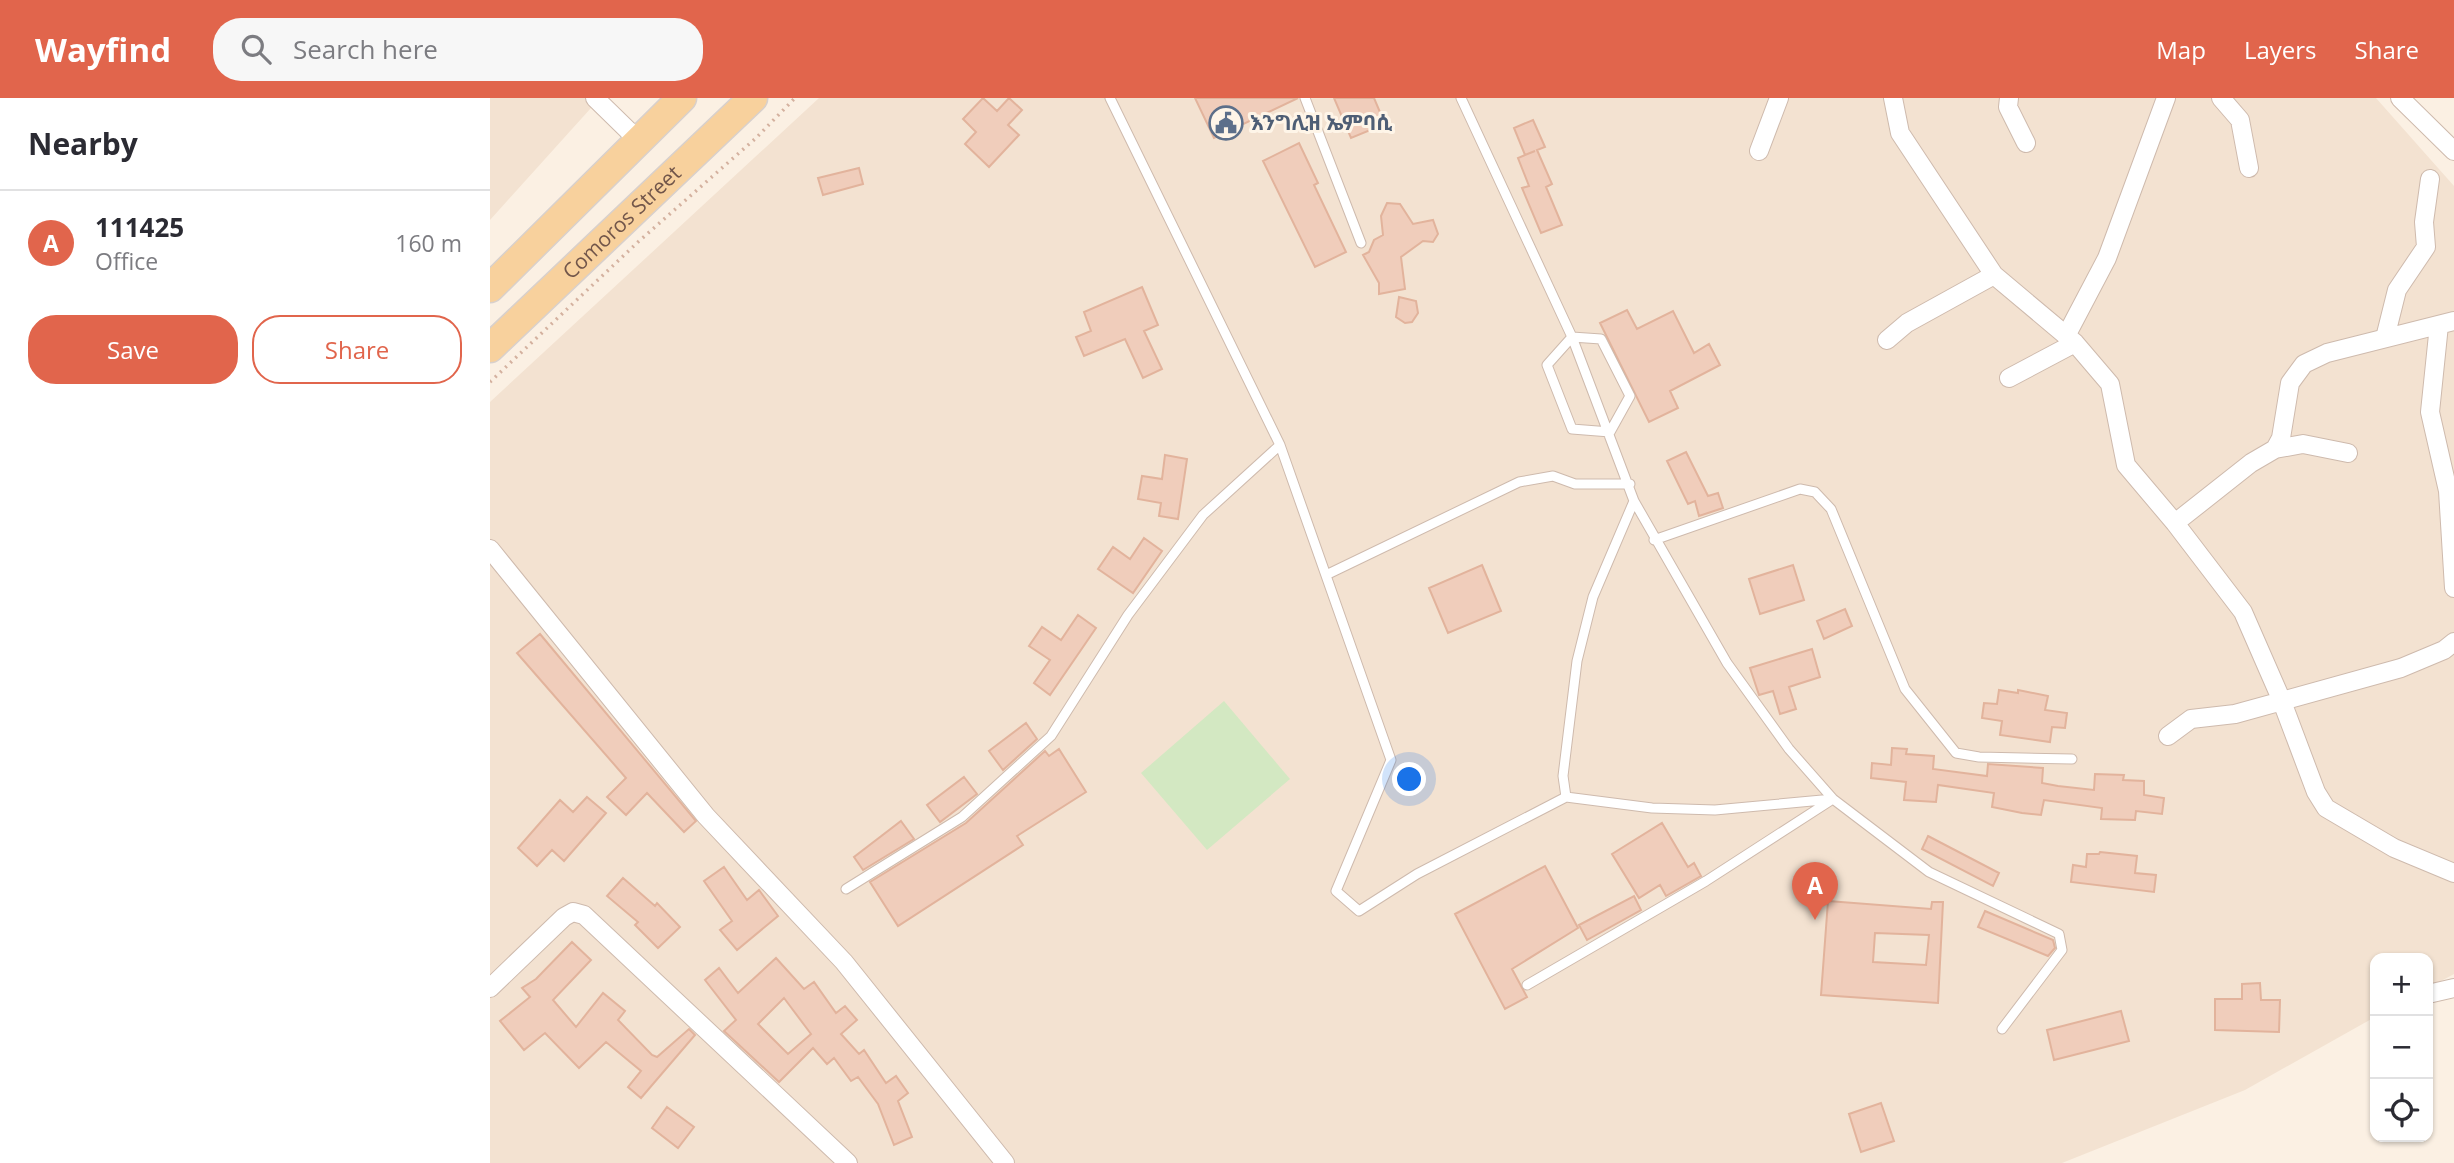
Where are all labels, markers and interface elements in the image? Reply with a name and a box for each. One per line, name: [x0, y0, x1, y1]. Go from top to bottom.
search box: [213, 18, 703, 81]
text: Wayfind: [35, 27, 171, 72]
icon: search: [237, 30, 275, 68]
text: Search here: [293, 31, 438, 67]
text: Map: [2156, 33, 2206, 66]
text: Layers: [2244, 33, 2317, 66]
text: Share: [2355, 33, 2419, 66]
public building icon: እንግሊዝ ኤምባሲ: [1207, 104, 1245, 142]
place label: እንግሊዝ ኤምባሲ: [1250, 108, 1392, 136]
text: Nearby: [28, 123, 138, 164]
street label: Comoros Street: [556, 159, 686, 285]
text: 111425: [95, 209, 184, 245]
text: A: [43, 227, 59, 259]
text: 160 m: [395, 227, 462, 259]
text: Office: [95, 245, 158, 277]
button: Save: [28, 315, 238, 384]
button: Share: [252, 315, 462, 384]
your location: [1392, 762, 1426, 796]
pin: A: [1792, 862, 1838, 920]
map controls: [2370, 953, 2433, 1142]
button: +: [2370, 953, 2433, 1016]
button: −: [2370, 1016, 2433, 1079]
button: locate: [2370, 1079, 2433, 1142]

